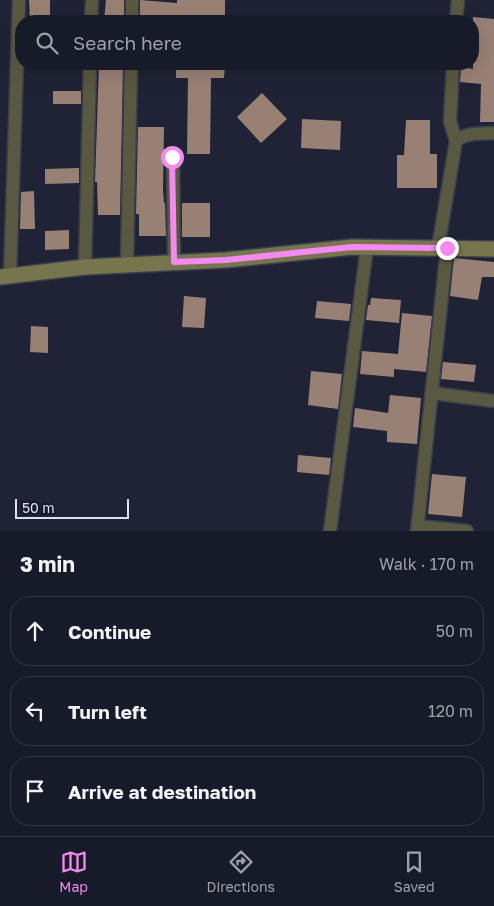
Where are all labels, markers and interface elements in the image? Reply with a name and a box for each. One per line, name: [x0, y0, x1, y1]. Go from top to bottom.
search box: [15, 15, 479, 70]
icon: search: [33, 29, 61, 57]
text: Search here: [73, 31, 182, 54]
route start: [161, 146, 184, 169]
route end: [436, 237, 459, 260]
scale bar: [15, 496, 129, 519]
text: 50 m: [22, 499, 55, 516]
text: 3 min: [20, 551, 75, 577]
text: Walk · 170 m: [379, 554, 474, 574]
icon: ahead: [21, 617, 49, 645]
text: Continue: [68, 620, 151, 643]
text: 50 m: [436, 621, 473, 641]
icon: left: [21, 697, 49, 725]
text: Turn left: [68, 700, 147, 723]
text: 120 m: [428, 701, 473, 721]
icon: arrive: [21, 777, 49, 805]
text: Arrive at destination: [68, 780, 256, 803]
tab: Map: [59, 848, 88, 895]
tab: Directions: [207, 848, 275, 895]
tab: Saved: [394, 848, 435, 895]

